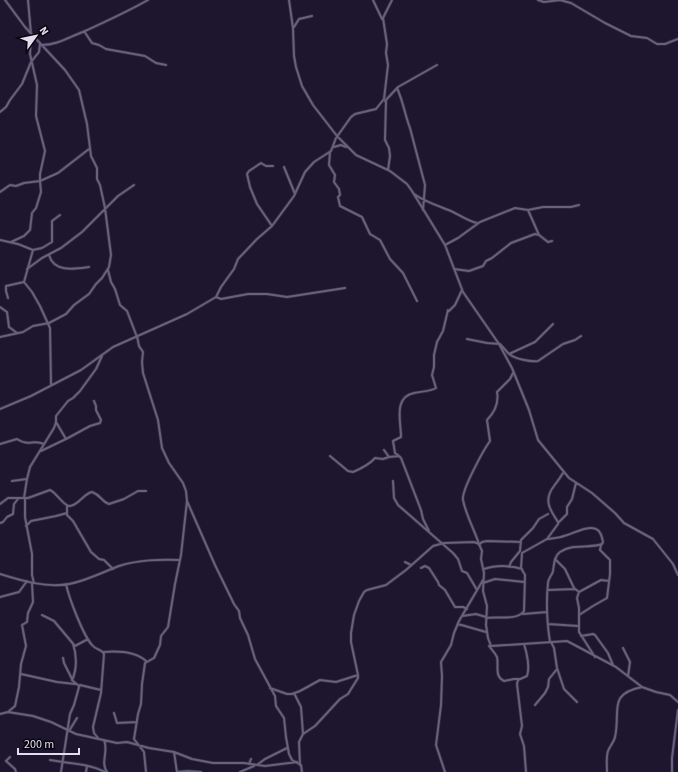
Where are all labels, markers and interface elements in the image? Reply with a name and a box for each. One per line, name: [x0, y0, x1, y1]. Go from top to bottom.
north arrow: [16, 16, 56, 56]
text: N: [36, 24, 52, 38]
scale bar: [18, 730, 79, 756]
text: 200 m: [24, 736, 54, 753]

